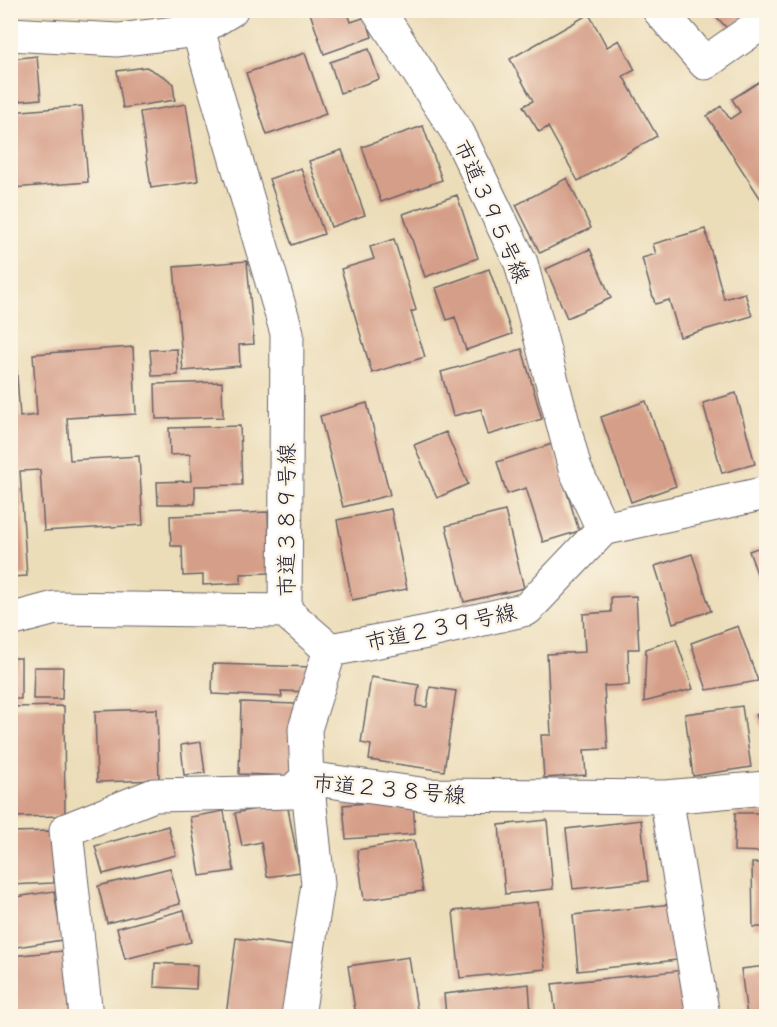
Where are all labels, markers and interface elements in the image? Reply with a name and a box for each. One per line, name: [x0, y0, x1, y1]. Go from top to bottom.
street label: 市道３９５号線: [448, 135, 536, 287]
street label: 市道３８９号線: [273, 443, 300, 597]
street label: 市道２３９号線: [363, 598, 519, 656]
street label: 市道２３８号線: [311, 769, 467, 809]

